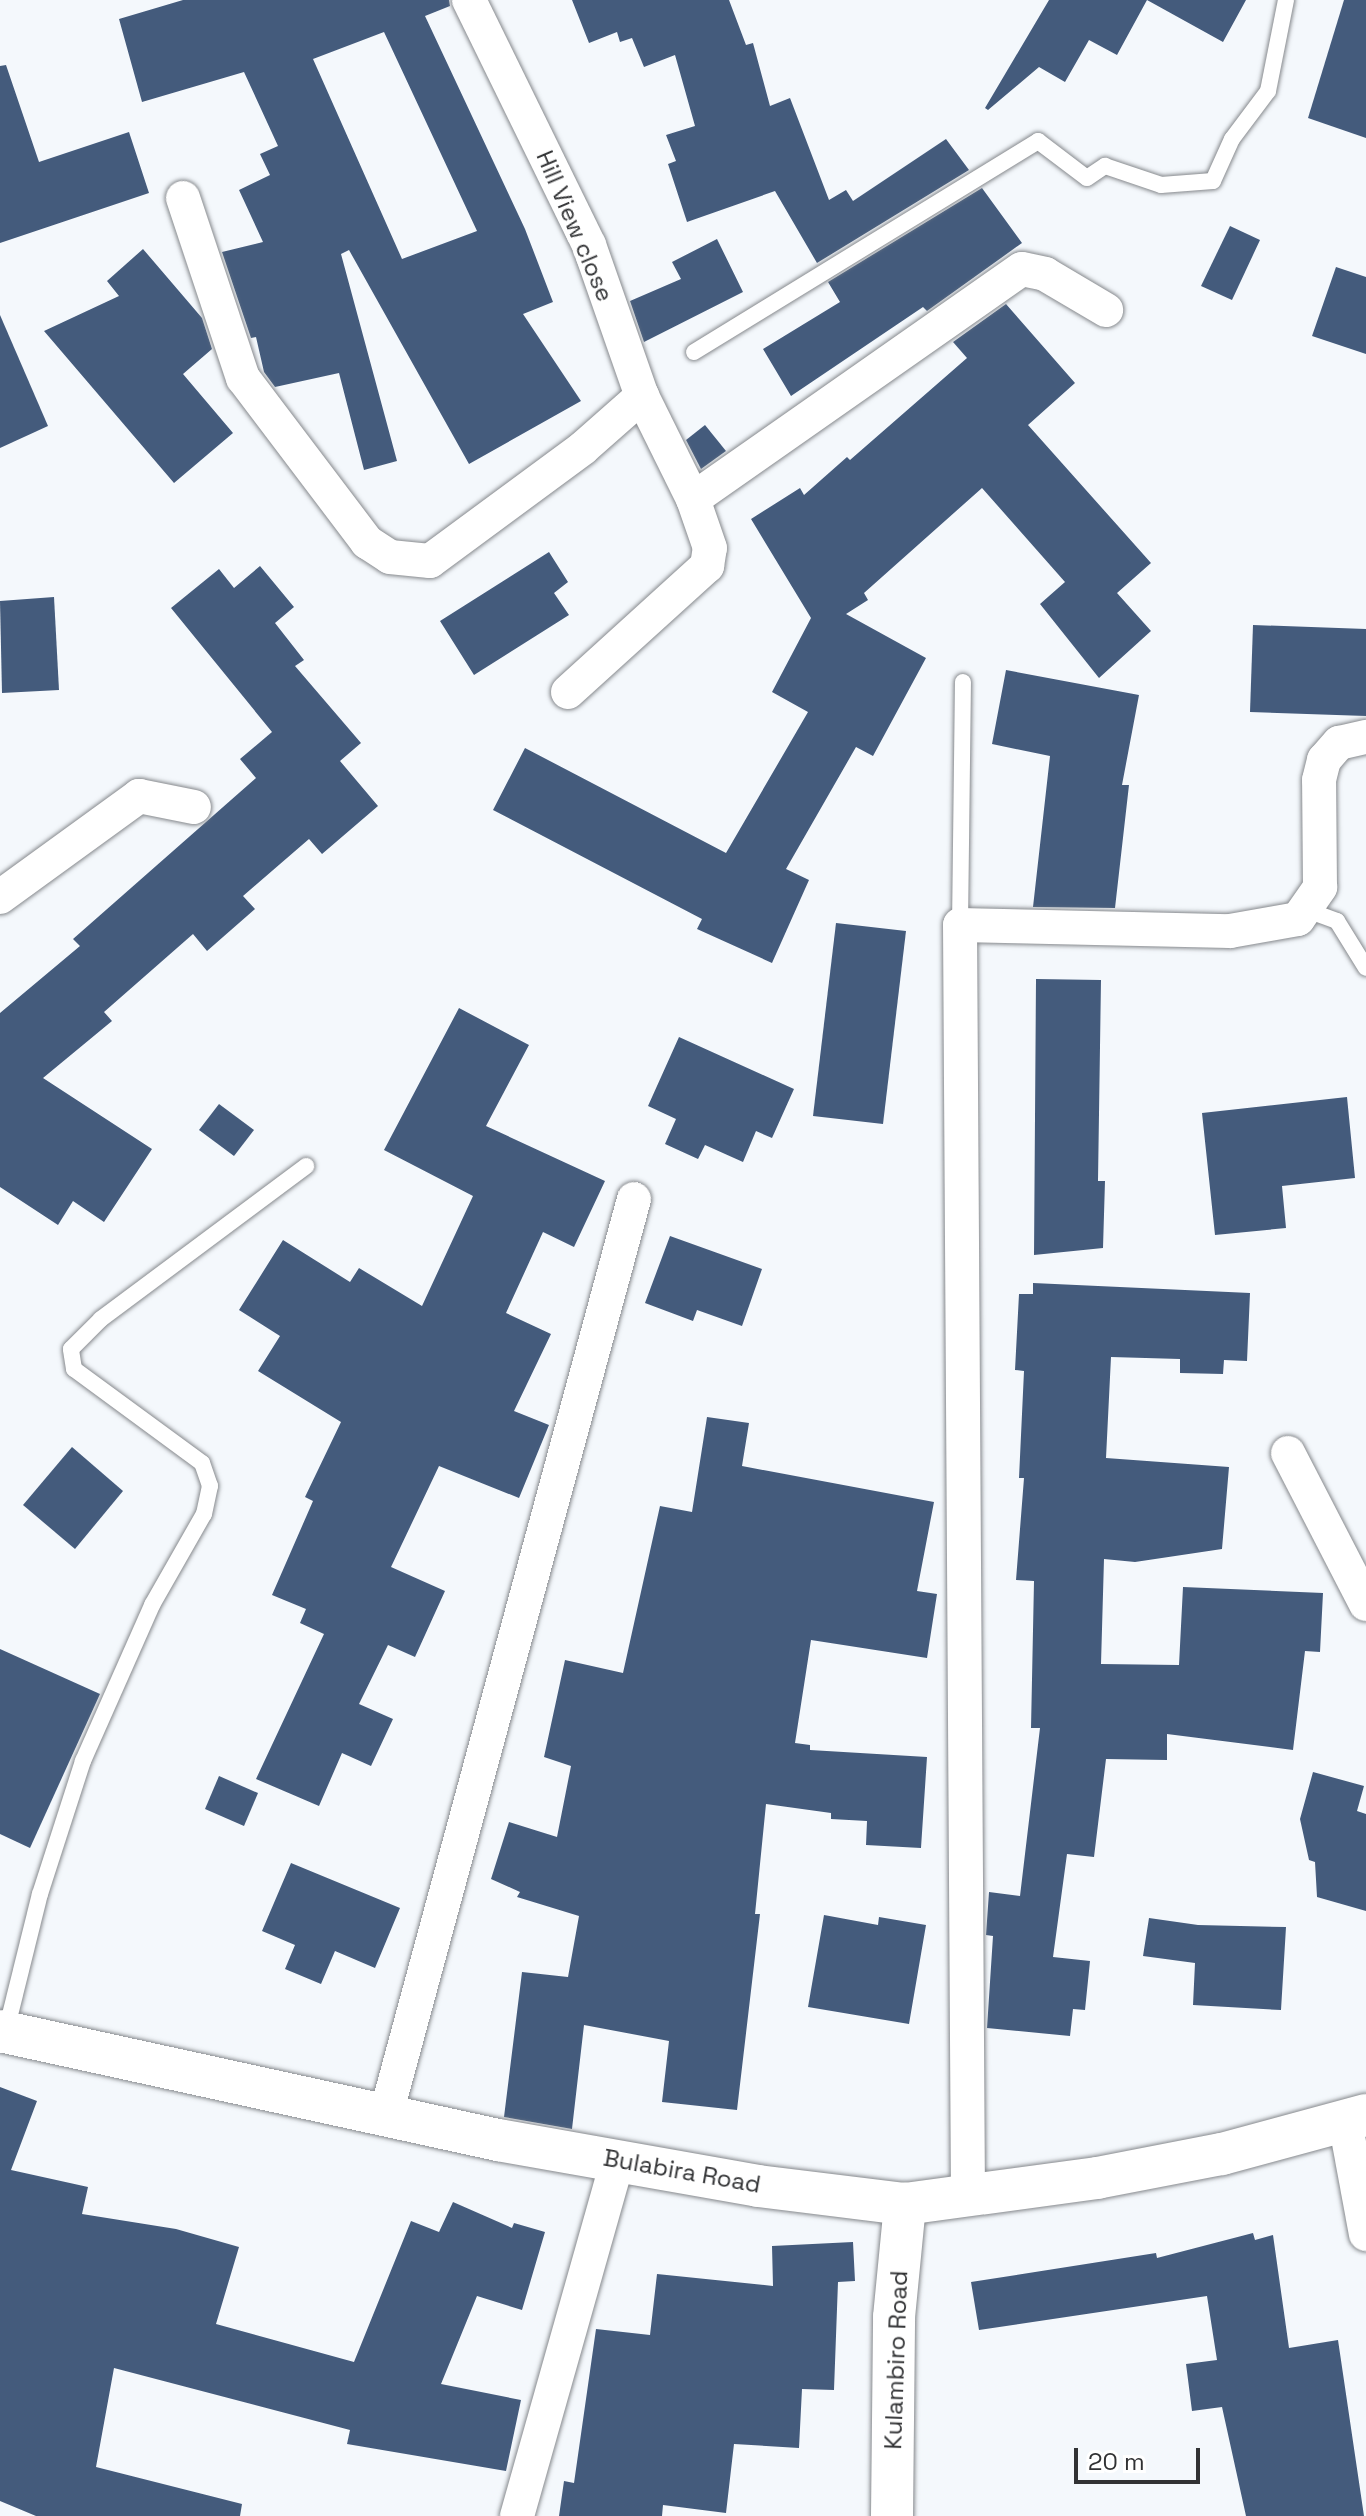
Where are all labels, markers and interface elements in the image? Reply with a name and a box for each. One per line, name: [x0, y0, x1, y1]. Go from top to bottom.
street label: Hill View close: [530, 146, 620, 306]
street label: Bulabira Road: [601, 2143, 763, 2199]
street label: Kulambiro Road: [878, 2270, 914, 2450]
scale bar: [1078, 2432, 1204, 2482]
text: 20 m: [1088, 2446, 1145, 2477]

